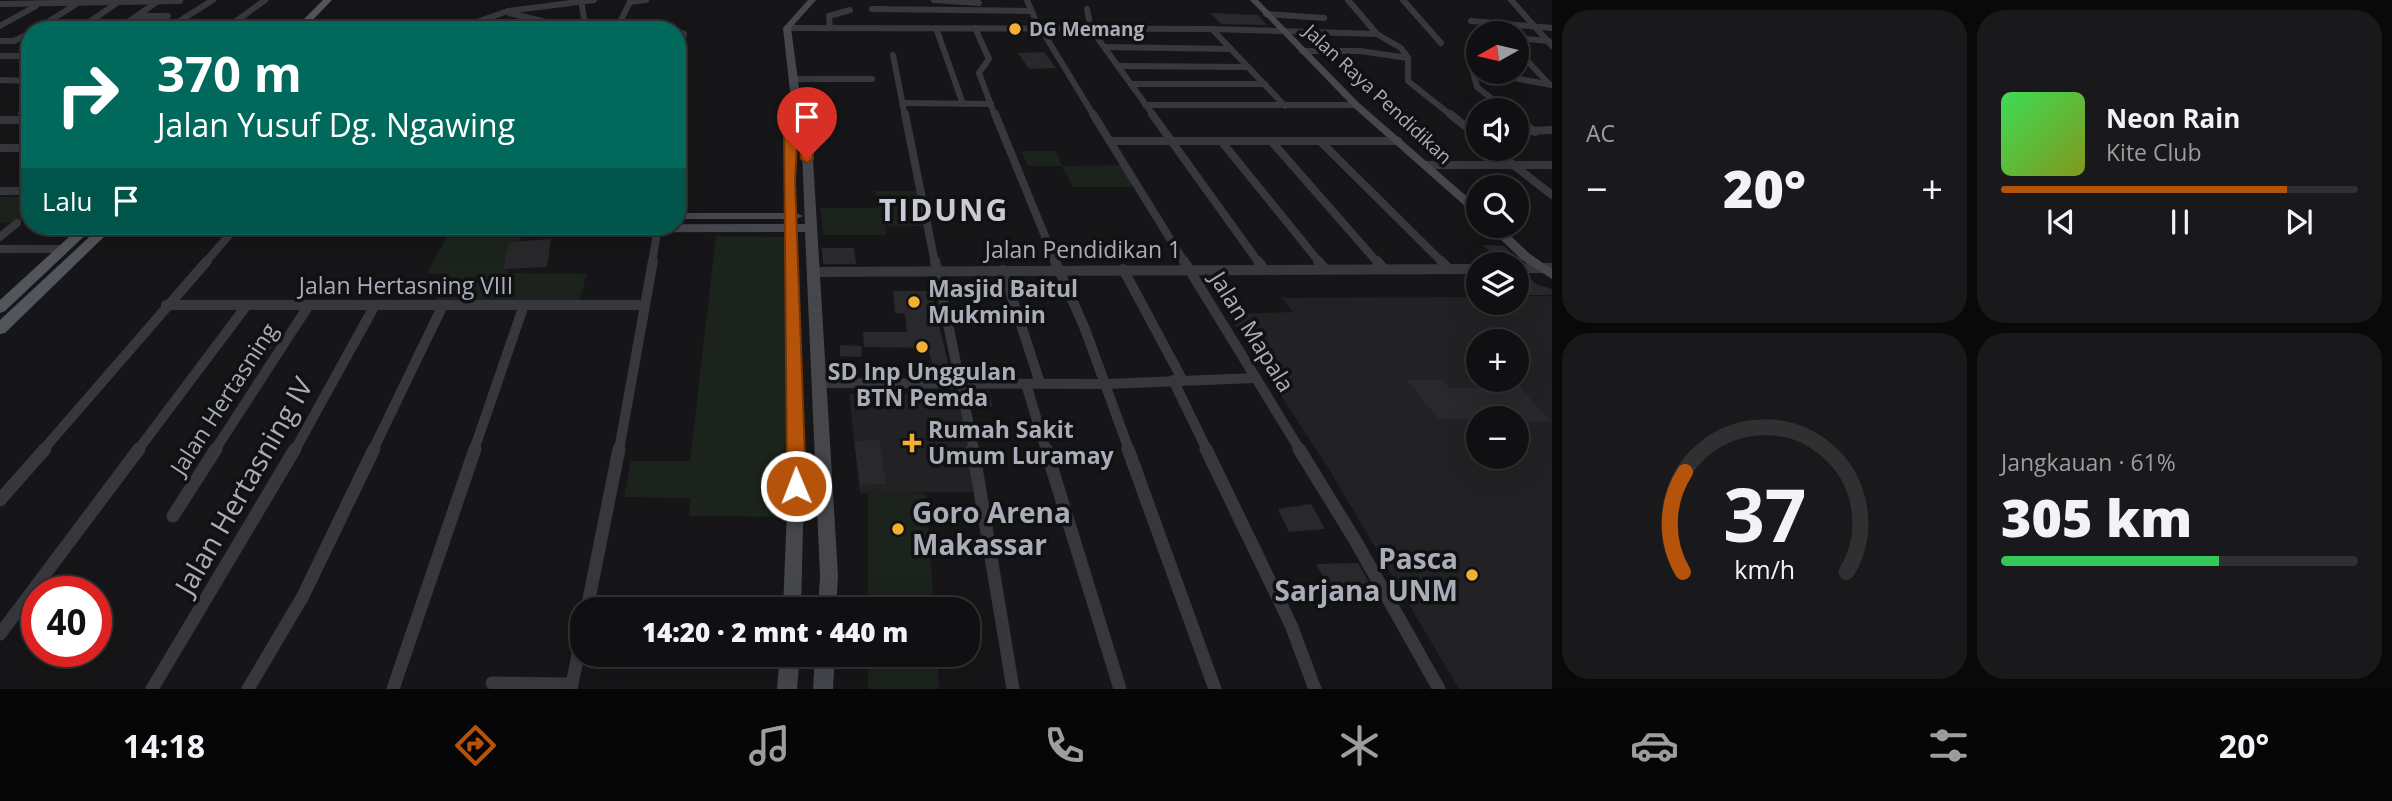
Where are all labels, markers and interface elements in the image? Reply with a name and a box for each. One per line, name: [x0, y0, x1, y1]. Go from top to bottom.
place label: DG Memang: [1029, 16, 1145, 42]
street label: Jalan Raya Pendidikan: [1297, 17, 1458, 170]
marker: DG Memang: [1007, 21, 1023, 37]
north arrow: [1466, 21, 1530, 84]
map controls: [1466, 21, 1529, 469]
text: 370 m: [157, 40, 302, 106]
icon: right: [42, 49, 133, 140]
pin: [777, 87, 837, 159]
icon: arrive: [788, 98, 826, 136]
button: sound: [1466, 98, 1529, 161]
text: Neon Rain: [2106, 100, 2240, 136]
text: Jalan Yusuf Dg. Ngawing: [157, 103, 515, 146]
text: AC: [1586, 117, 1615, 149]
text: Kite Club: [2106, 136, 2201, 168]
text: 20°: [1723, 152, 1806, 223]
text: −: [1586, 162, 1608, 214]
text: +: [1921, 162, 1943, 214]
button: search: [1466, 175, 1529, 238]
icon: arrive: [107, 182, 145, 220]
text: Lalu: [42, 183, 93, 219]
district label: TIDUNG: [879, 189, 1009, 230]
icon: previous: [2042, 203, 2080, 241]
icon: pause: [2161, 203, 2199, 241]
icon: next: [2280, 203, 2318, 241]
street label: Jalan Pendidikan 1: [983, 233, 1181, 265]
button: layers: [1466, 252, 1529, 315]
street label: Jalan Mapala: [1202, 263, 1303, 398]
street label: Jalan Hertasning VIII: [297, 269, 513, 301]
place label: Masjid Baitul Mukminin: [928, 272, 1078, 330]
marker: Masjid Baitul Mukminin: [906, 294, 922, 310]
street label: Jalan Hertasning: [161, 316, 285, 482]
button: +: [1466, 329, 1529, 392]
marker: SD Inp Unggulan BTN Pemda: [914, 339, 930, 355]
place label: SD Inp Unggulan BTN Pemda: [828, 355, 1016, 413]
street label: Jalan Hertasning IV: [164, 370, 321, 604]
button: −: [1466, 406, 1529, 469]
place label: Rumah Sakit Umum Luramay: [928, 413, 1115, 471]
marker: Rumah Sakit Umum Luramay: [902, 433, 922, 453]
text: Jangkauan · 61%: [2001, 446, 2176, 478]
position arrow: [759, 449, 833, 523]
text: 37: [1723, 464, 1806, 563]
text: 305 km: [2001, 481, 2192, 552]
place label: Goro Arena Makassar: [912, 493, 1071, 563]
marker: Goro Arena Makassar: [890, 521, 906, 537]
place label: Pasca Sarjana UNM: [1275, 539, 1458, 609]
text: km/h: [1734, 552, 1795, 586]
marker: Pasca Sarjana UNM: [1464, 567, 1480, 583]
speed limit sign: 40: [21, 576, 112, 667]
text: 14:20 · 2 mnt · 440 m: [642, 614, 908, 650]
icon: directions: [451, 721, 500, 770]
icon: music: [745, 721, 794, 770]
icon: phone: [1040, 721, 1089, 770]
icon: climate: [1335, 721, 1384, 770]
icon: car: [1630, 721, 1679, 770]
icon: filters: [1924, 721, 1973, 770]
text: 14:18: [123, 724, 205, 767]
text: 20°: [2219, 724, 2269, 767]

